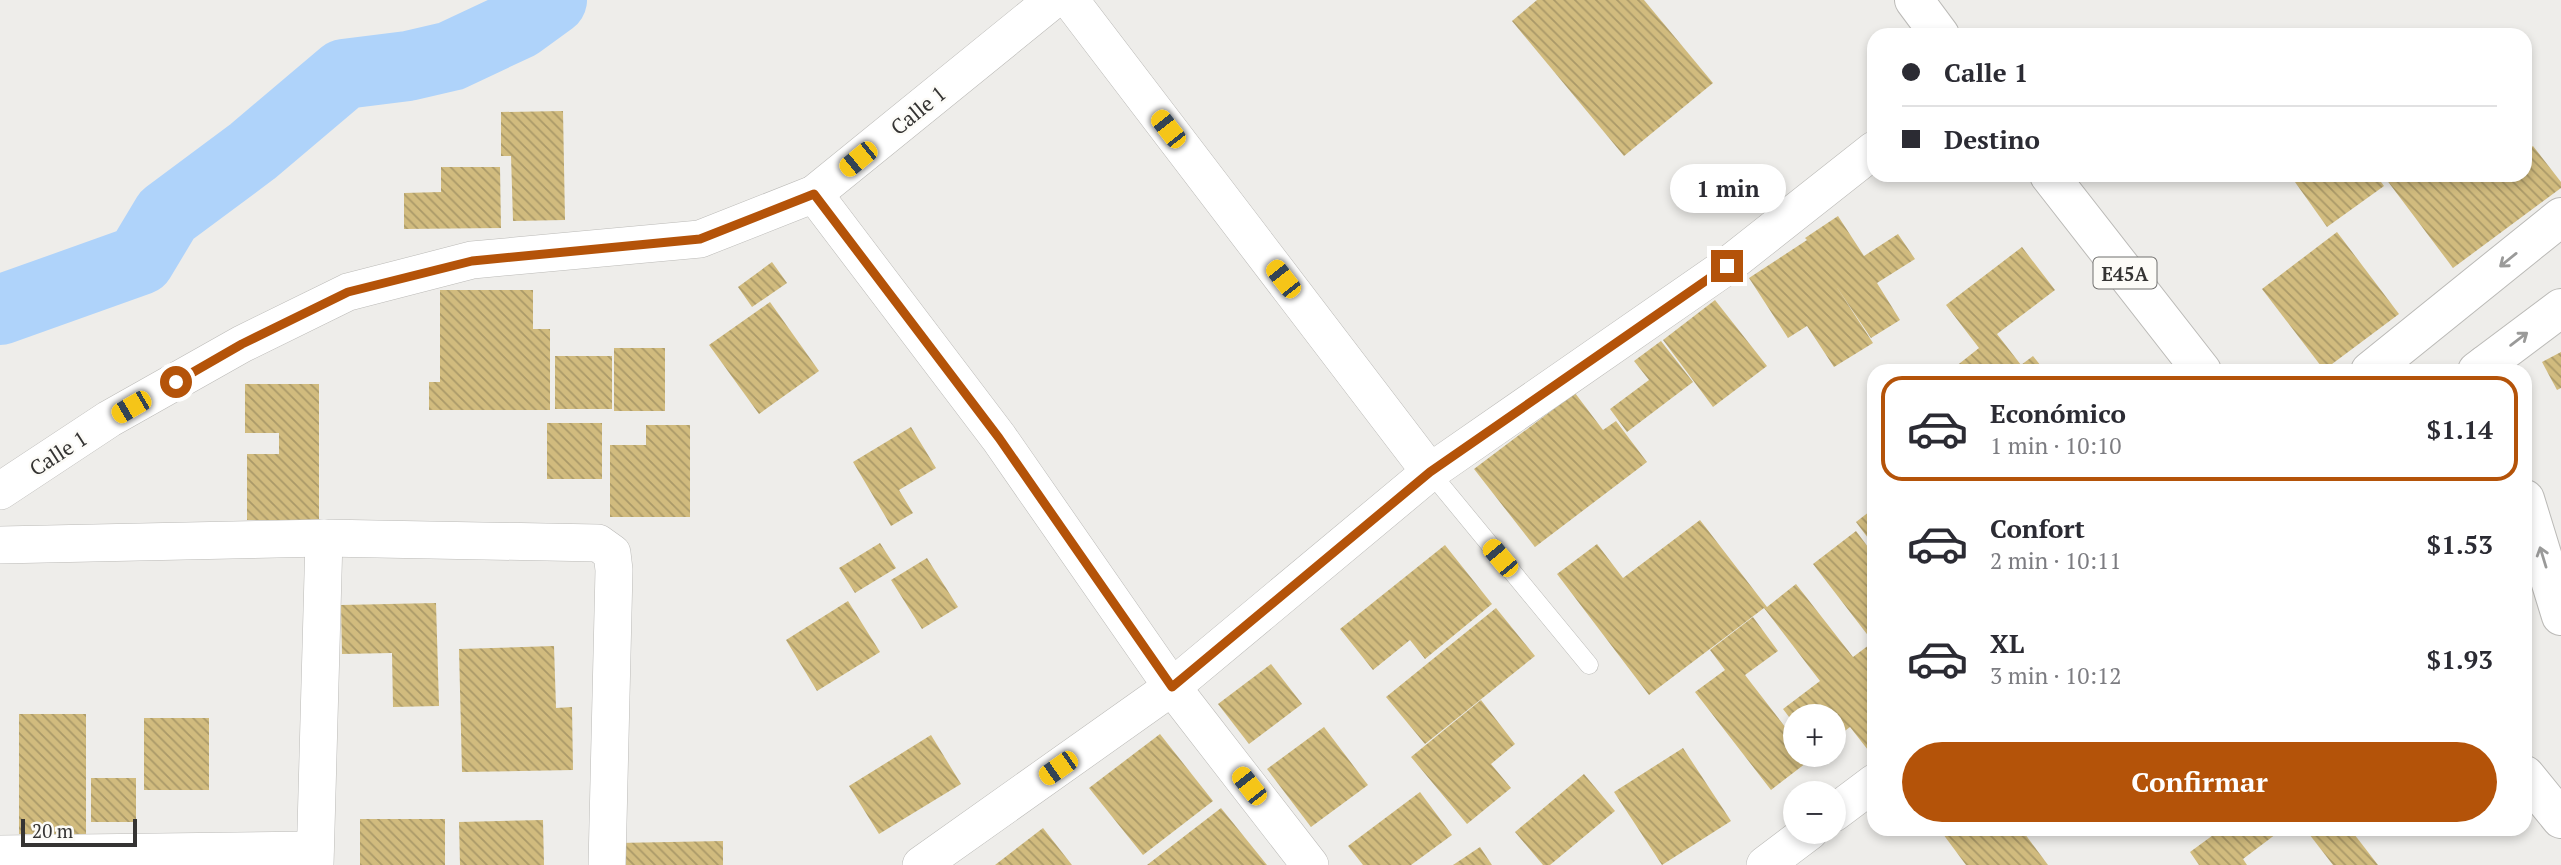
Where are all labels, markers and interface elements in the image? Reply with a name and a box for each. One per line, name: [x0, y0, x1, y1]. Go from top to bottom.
text: Calle 1: [1944, 55, 2028, 89]
street label: Calle 1: [884, 79, 952, 141]
car: [1147, 106, 1190, 152]
text: Destino: [1944, 122, 2040, 156]
car: [836, 138, 881, 180]
callout: 1 min: [1669, 164, 1785, 214]
text: 1 min: [1697, 173, 1759, 204]
route end: [1711, 250, 1743, 282]
one-way arrow: [2499, 252, 2517, 267]
car: [1262, 256, 1305, 302]
road number: E45A: [2094, 258, 2156, 288]
one-way arrow: [2509, 332, 2528, 347]
route start: [160, 366, 192, 398]
car: [108, 387, 155, 427]
text: Económico: [1990, 396, 2126, 430]
icon: car: [1906, 397, 1969, 460]
text: $1.14: [2427, 412, 2493, 446]
street label: Calle 1: [24, 424, 92, 482]
text: 1 min · 10:10: [1990, 430, 2122, 461]
text: Confort: [1990, 511, 2085, 545]
icon: car: [1906, 512, 1969, 575]
text: $1.53: [2427, 527, 2493, 561]
car: [1479, 535, 1522, 581]
text: 2 min · 10:11: [1990, 545, 2122, 576]
one-way arrow: [2536, 546, 2549, 568]
text: XL: [1990, 626, 2024, 660]
icon: car: [1906, 627, 1969, 690]
text: $1.93: [2427, 642, 2493, 676]
text: 3 min · 10:12: [1990, 660, 2122, 691]
map controls: [1783, 704, 1846, 844]
button: +: [1783, 704, 1846, 767]
button: Confirmar: [1902, 742, 2497, 822]
car: [1035, 747, 1082, 789]
car: [1228, 763, 1271, 809]
button: −: [1783, 781, 1846, 844]
scale bar: [21, 816, 136, 848]
text: 20 m: [32, 818, 73, 843]

